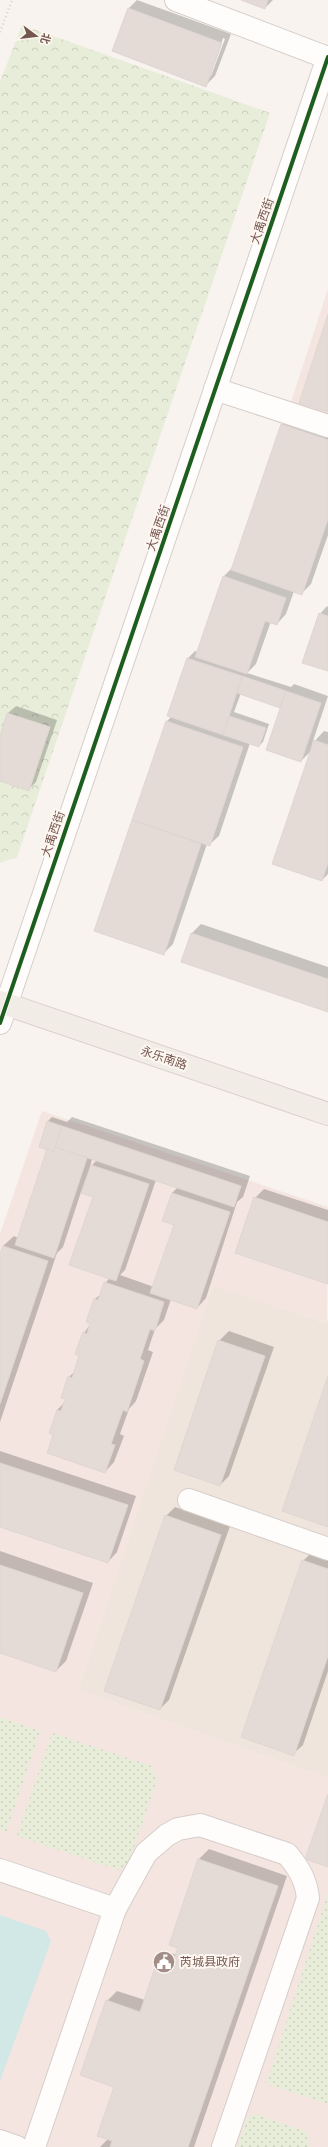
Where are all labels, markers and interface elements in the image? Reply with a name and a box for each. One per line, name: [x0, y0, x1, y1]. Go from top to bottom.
north arrow: [16, 16, 56, 56]
text: 北: [37, 31, 53, 45]
street label: 大禹西街: [248, 196, 276, 246]
street label: 大禹西街: [144, 503, 172, 553]
street label: 大禹西街: [39, 809, 67, 859]
street label: 永乐南路: [139, 1044, 189, 1072]
public building icon: 芮城县政府: [151, 1949, 177, 1975]
place label: 芮城县政府: [180, 1955, 240, 1969]

